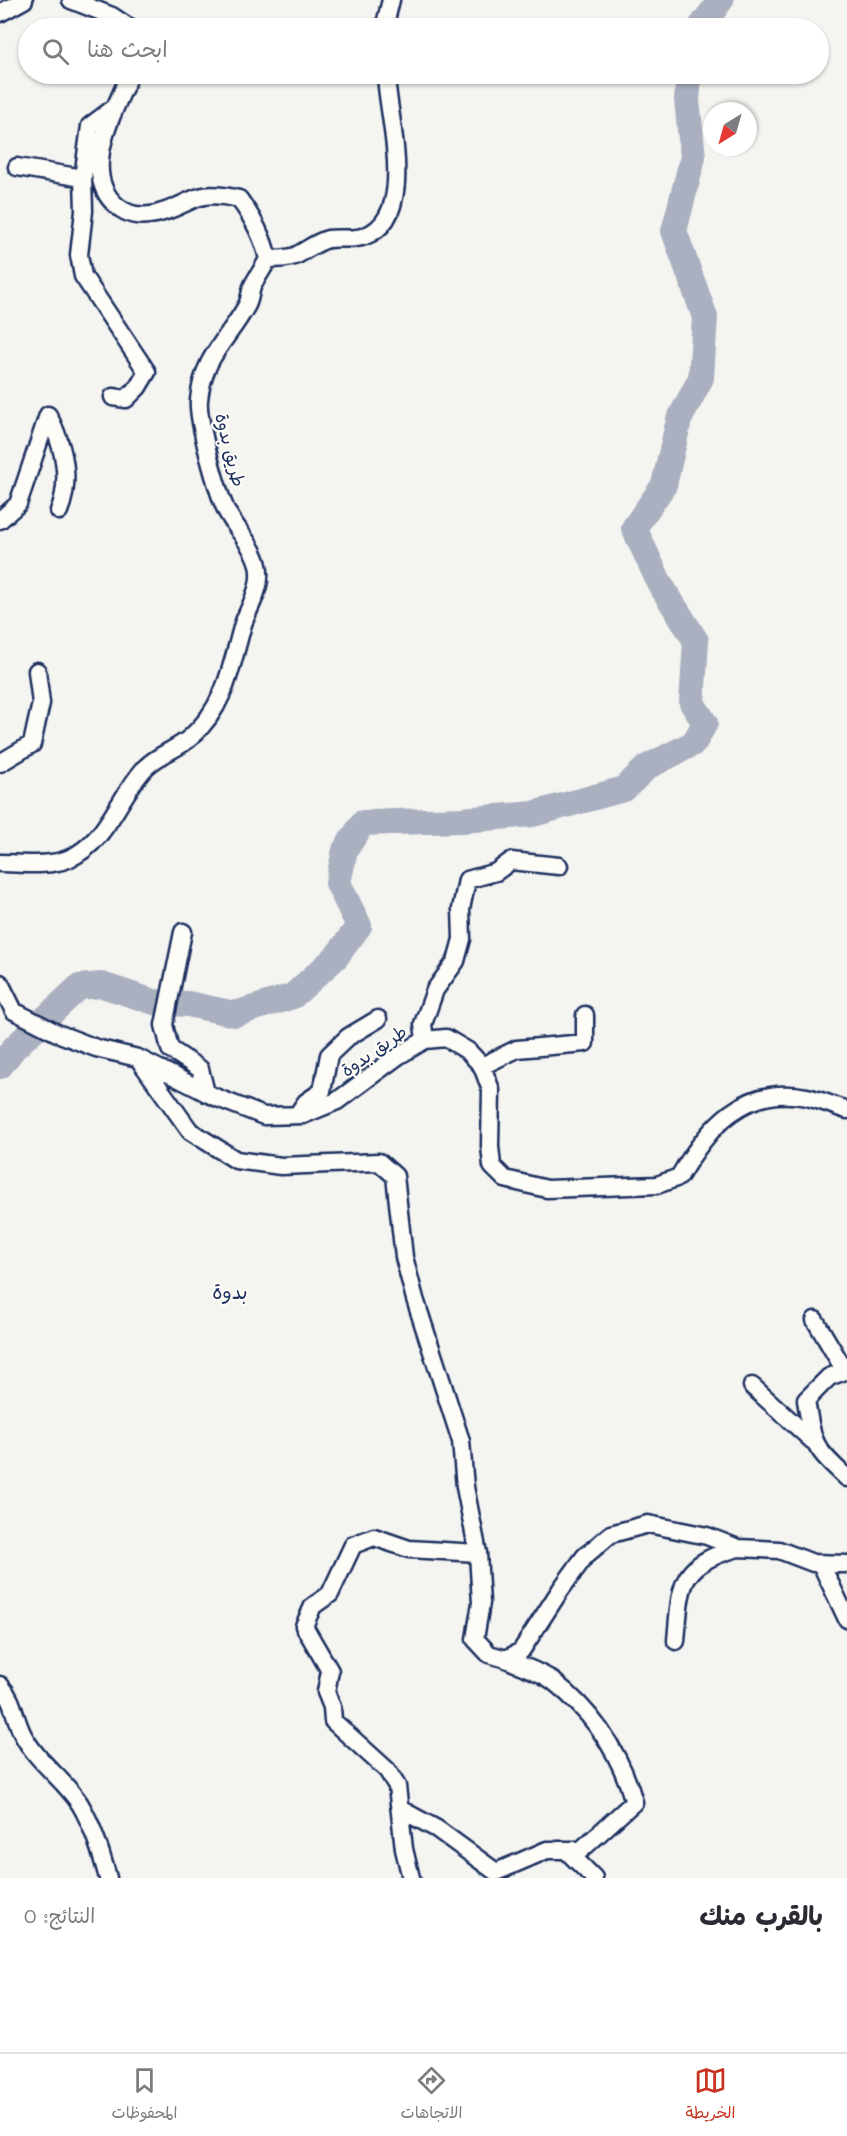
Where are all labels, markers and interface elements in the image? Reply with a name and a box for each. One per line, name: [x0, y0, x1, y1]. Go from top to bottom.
search box: [18, 18, 829, 84]
text: ابحث هنا: [87, 34, 168, 63]
icon: search: [39, 35, 72, 68]
north arrow: [703, 102, 757, 156]
street label: طريق بدوة: [210, 410, 252, 489]
street label: طريق بدوة: [336, 1019, 411, 1082]
district label: بدوة: [212, 1278, 248, 1304]
text: بالقرب منك: [700, 1898, 823, 1932]
text: النتائج: 0: [24, 1902, 95, 1928]
tab: المحفوظات: [112, 2064, 177, 2127]
tab: الاتجاهات: [401, 2064, 462, 2127]
tab: الخريطة: [686, 2064, 735, 2127]

